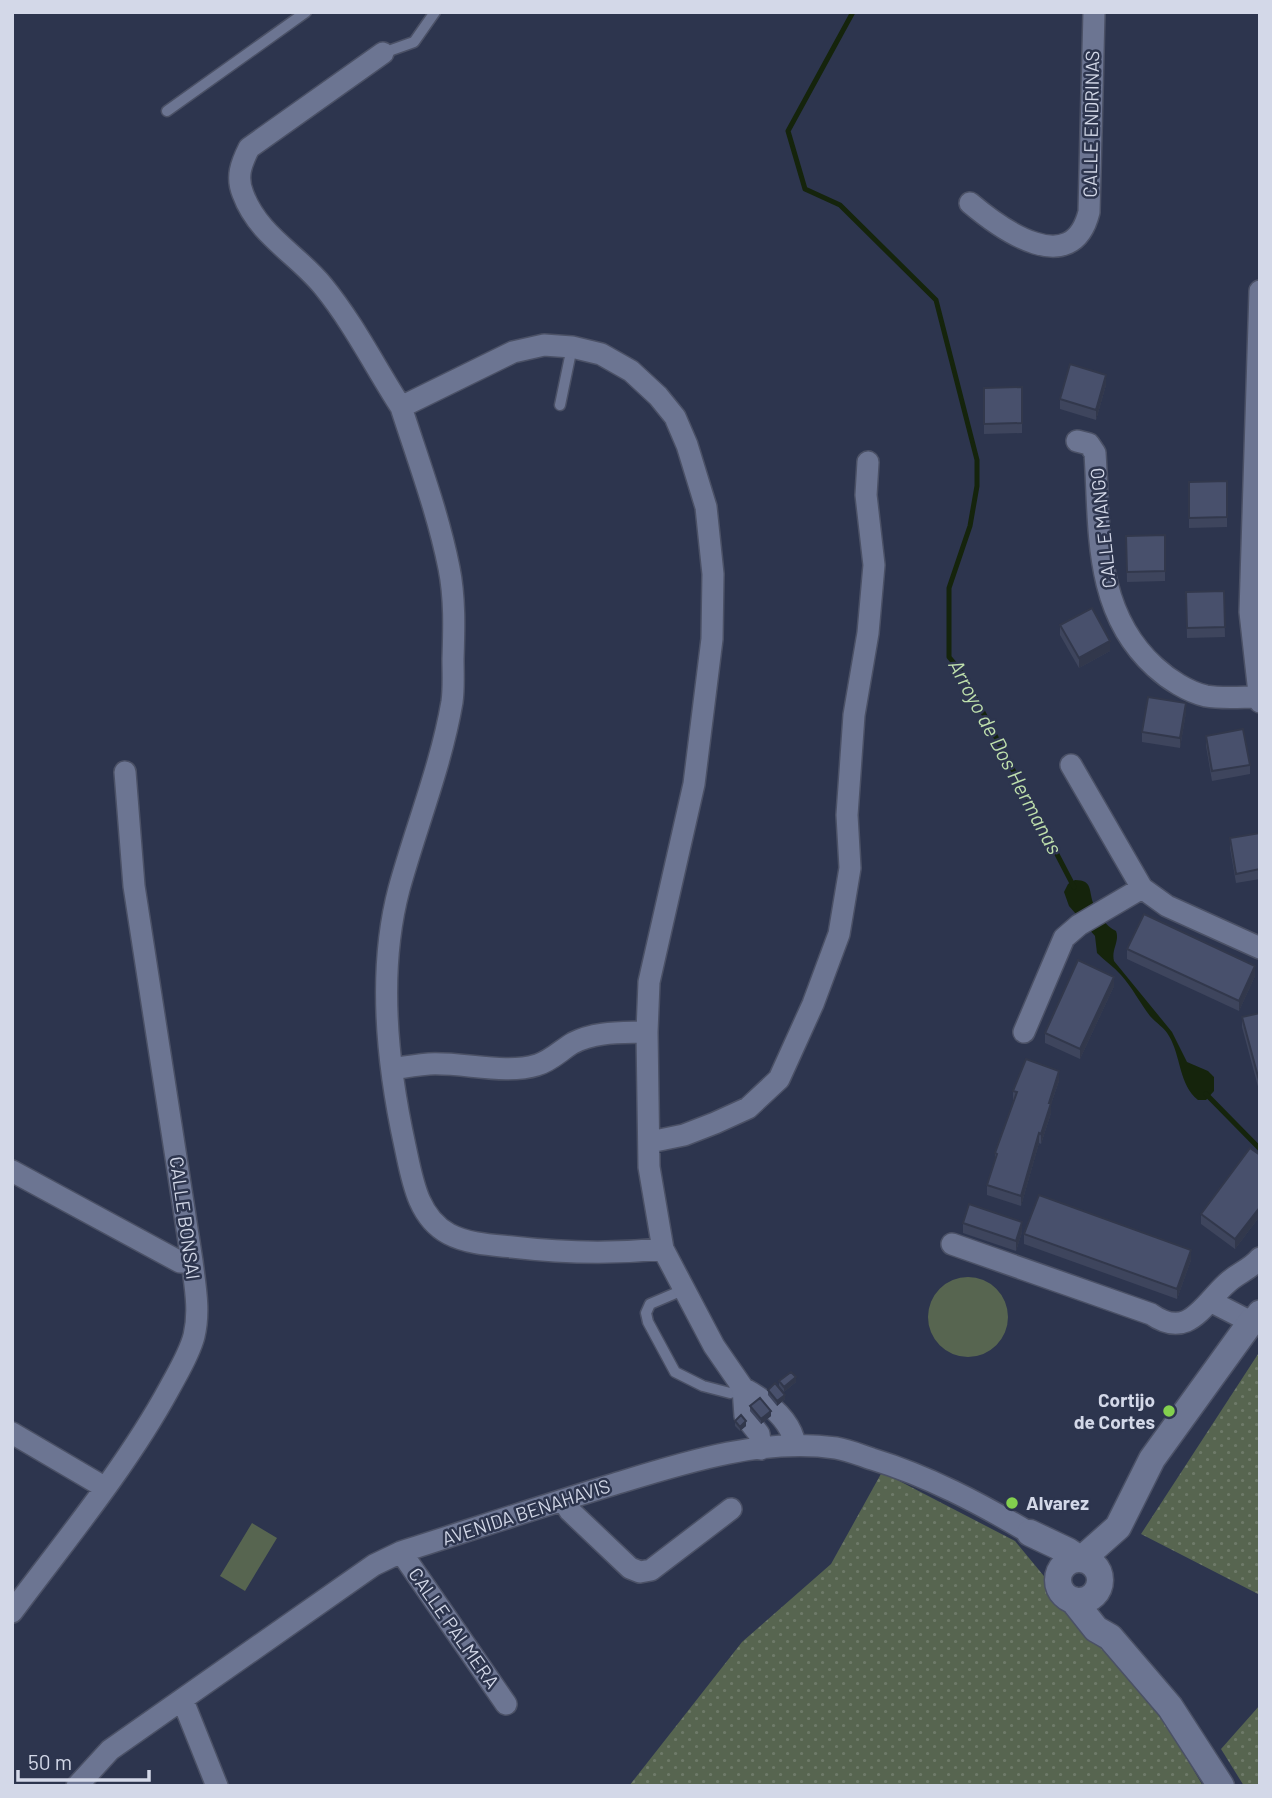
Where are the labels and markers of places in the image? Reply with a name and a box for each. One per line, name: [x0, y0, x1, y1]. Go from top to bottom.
place label: Cortijo de Cortes: [1074, 1388, 1155, 1433]
marker: Cortijo de Cortes: [1161, 1403, 1177, 1419]
place label: Alvarez: [1026, 1491, 1089, 1514]
marker: Alvarez: [1004, 1495, 1020, 1511]

